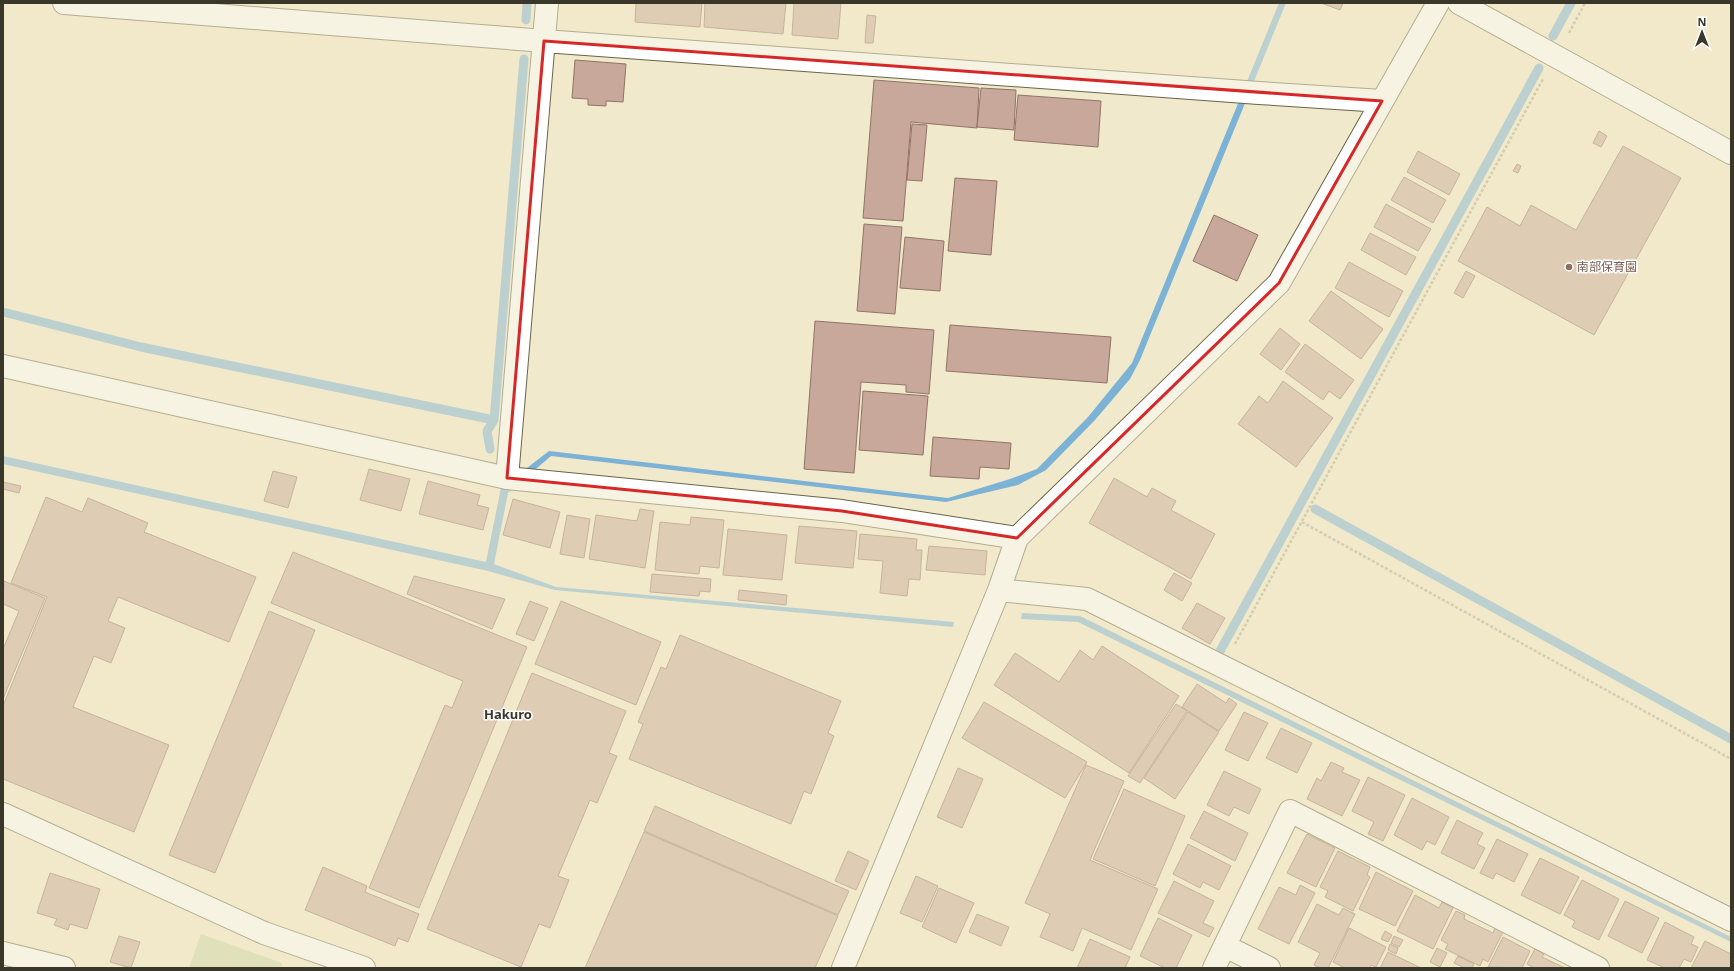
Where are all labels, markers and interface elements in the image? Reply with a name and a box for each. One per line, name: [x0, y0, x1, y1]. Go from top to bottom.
north arrow: [1682, 12, 1722, 52]
text: N: [1698, 14, 1706, 29]
place label: 南部保育園: [1577, 258, 1637, 275]
marker: 南部保育園: [1564, 262, 1574, 272]
district label: Hakuro: [484, 705, 532, 723]

